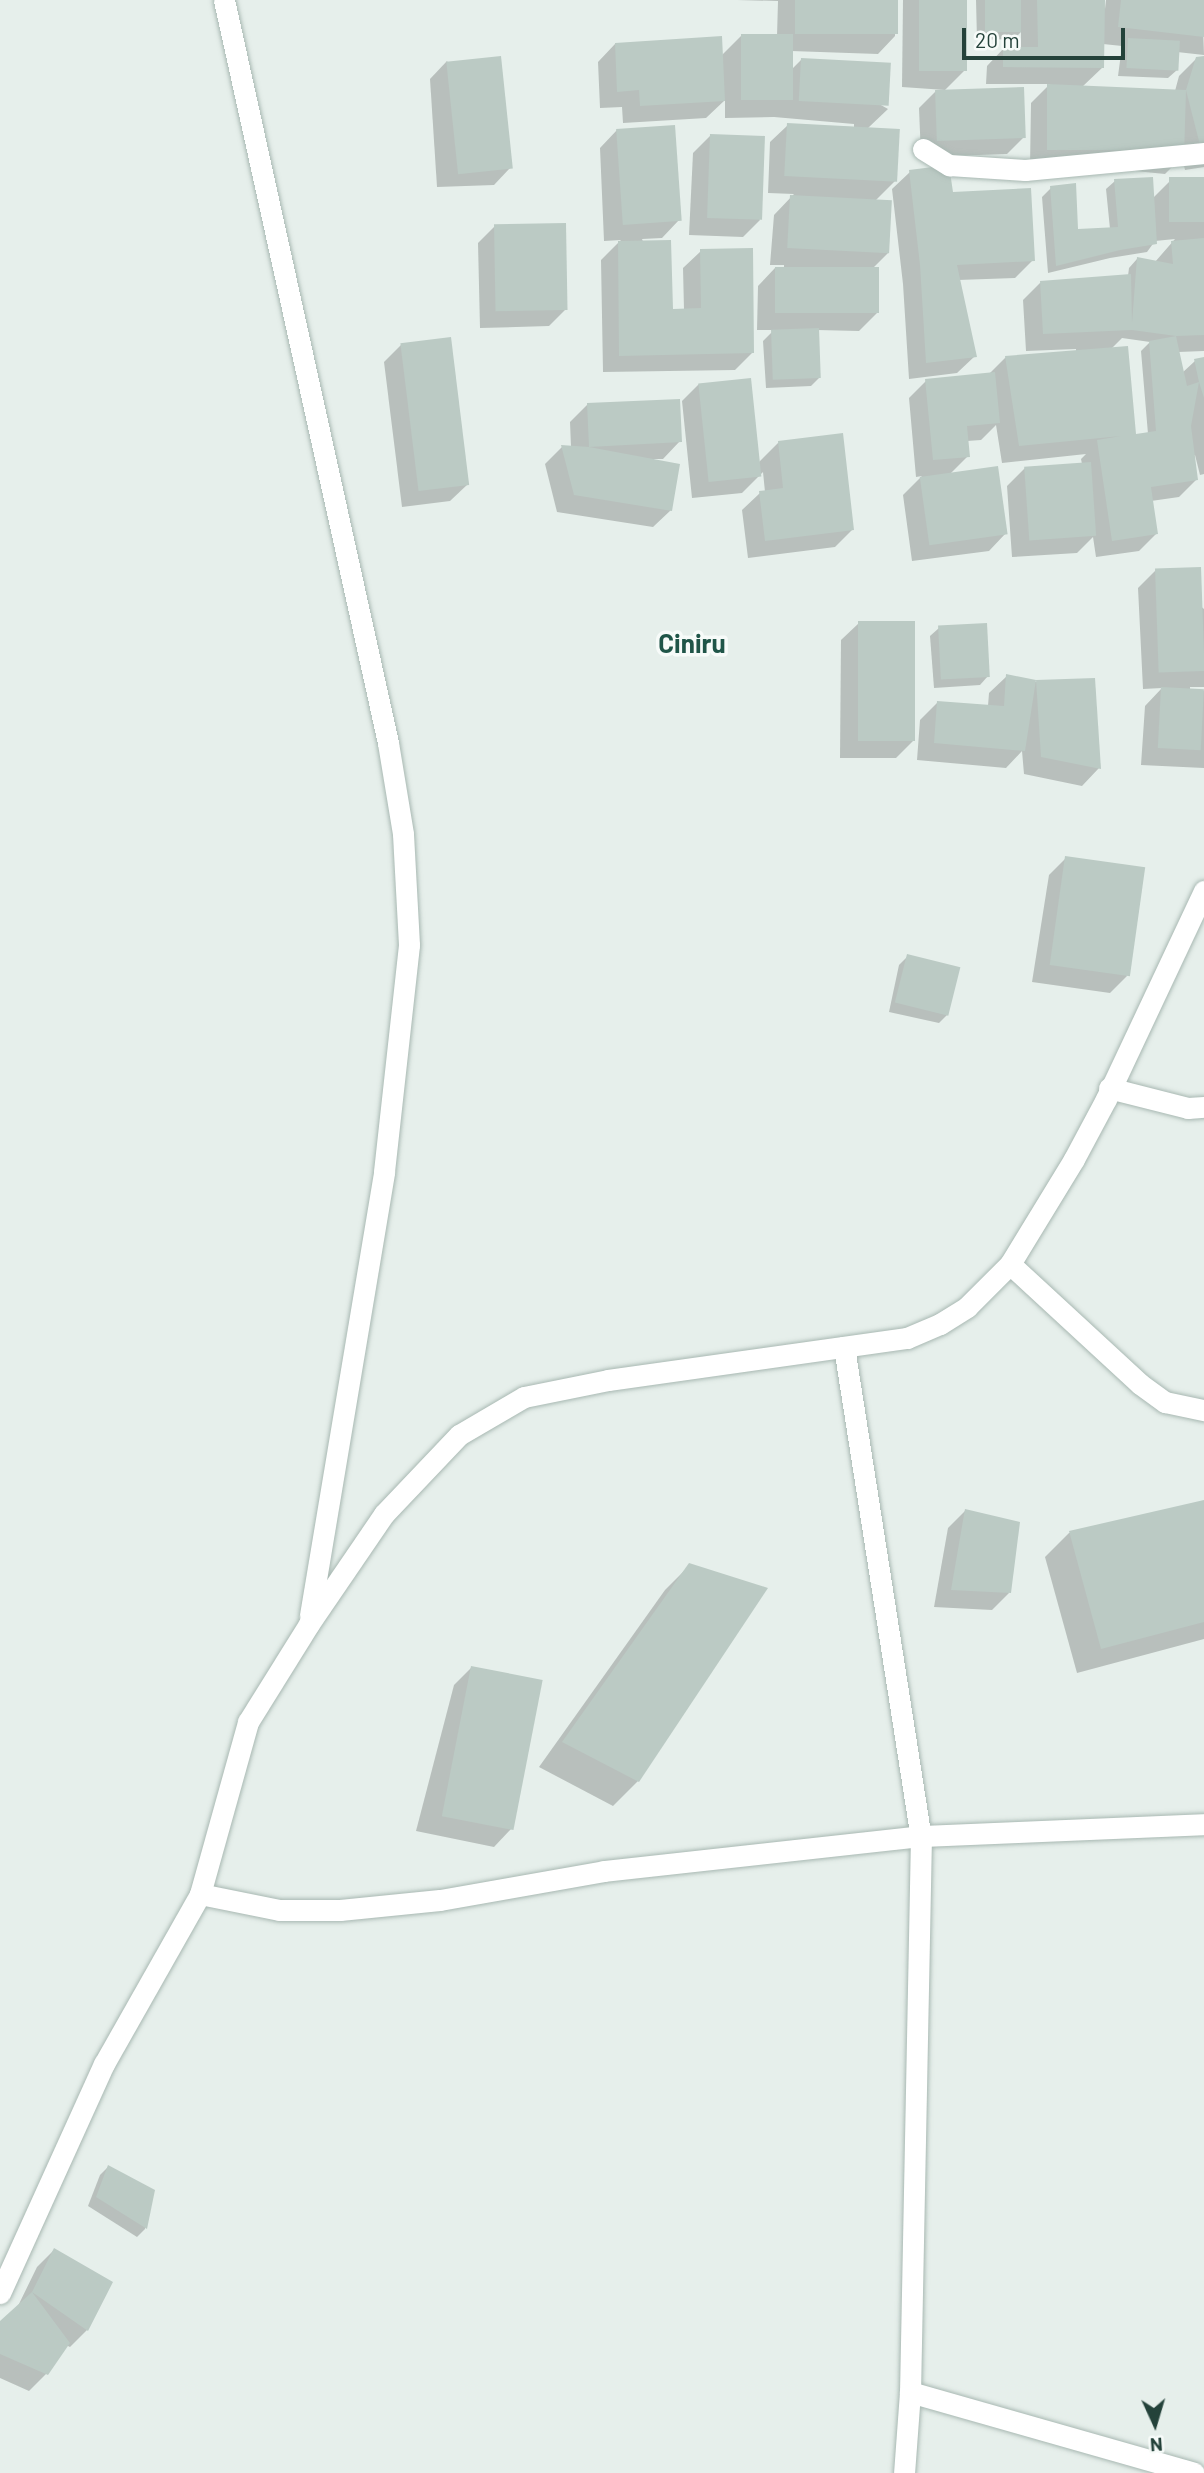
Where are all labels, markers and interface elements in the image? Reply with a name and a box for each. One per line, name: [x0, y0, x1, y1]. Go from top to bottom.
scale bar: [966, 14, 1129, 58]
text: 20 m: [975, 27, 1020, 52]
district label: Ciniru: [658, 627, 726, 659]
north arrow: [1120, 2389, 1190, 2459]
text: N: [1149, 2434, 1164, 2457]

